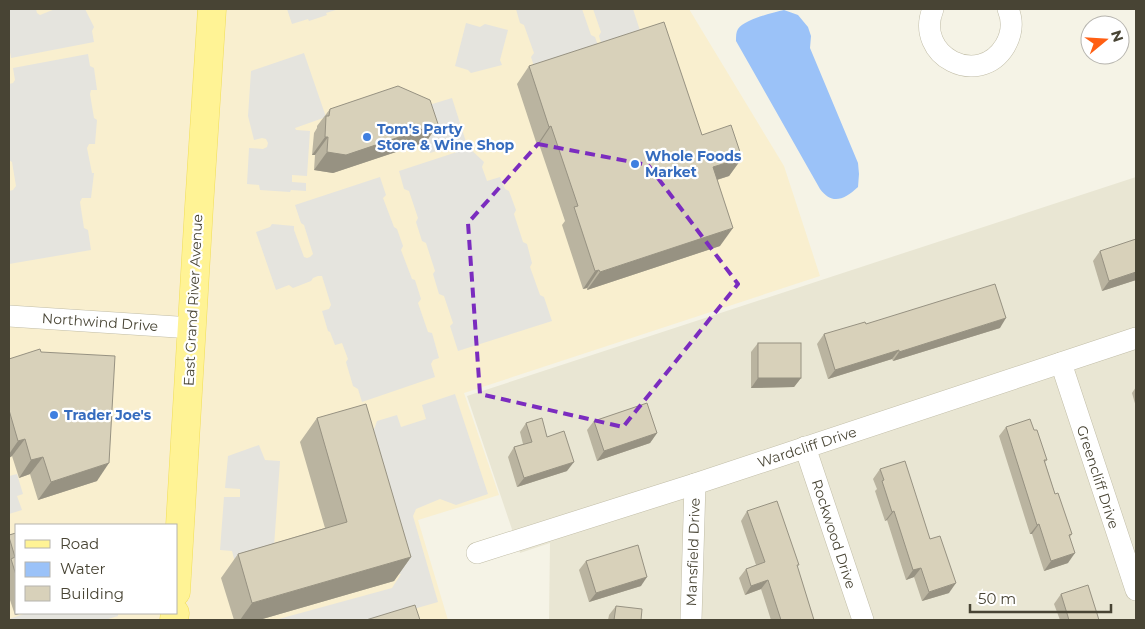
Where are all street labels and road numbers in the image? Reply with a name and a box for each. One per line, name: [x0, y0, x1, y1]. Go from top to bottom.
street label: East Grand River Avenue: [180, 213, 206, 387]
street label: Northwind Drive: [41, 309, 159, 335]
street label: Wardcliff Drive: [755, 423, 859, 471]
street label: Greencliff Drive: [1073, 423, 1123, 531]
street label: Rockwood Drive: [808, 477, 860, 591]
street label: Mansfield Drive: [682, 497, 704, 607]

